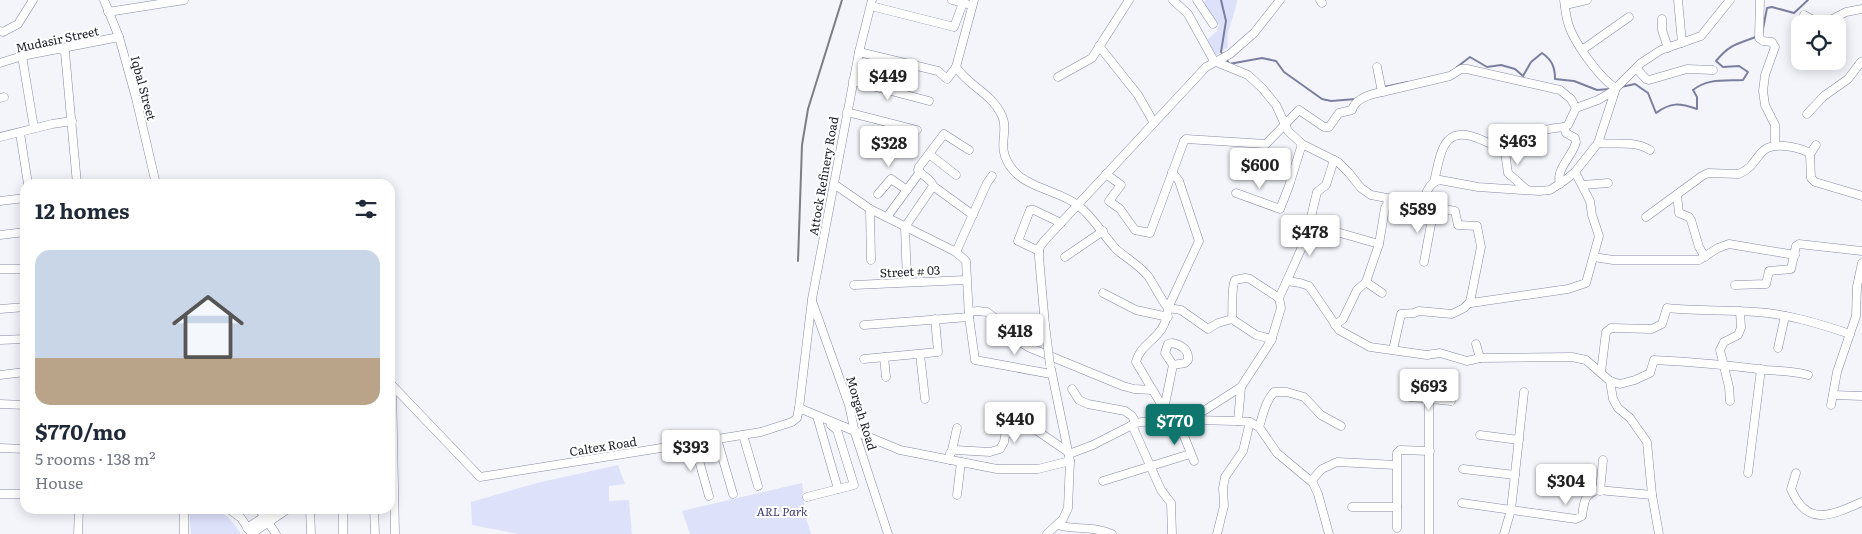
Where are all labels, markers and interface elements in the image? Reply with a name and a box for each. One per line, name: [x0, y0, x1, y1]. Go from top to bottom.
map controls: [1791, 15, 1846, 70]
button: locate: [1791, 15, 1846, 70]
street label: Mudasir Street: [14, 21, 100, 57]
street label: Iqbal Street: [127, 54, 161, 122]
pin: $449: [858, 58, 918, 101]
text: $449: [869, 63, 907, 87]
street label: Attock Refinery Road: [804, 114, 842, 237]
pin: $463: [1488, 124, 1548, 166]
pin: $328: [859, 126, 919, 168]
text: $463: [1499, 128, 1537, 152]
text: $328: [871, 130, 907, 154]
pin: $600: [1230, 148, 1290, 190]
text: $600: [1241, 152, 1279, 176]
pin: $589: [1388, 192, 1448, 234]
text: 12 homes: [35, 194, 129, 225]
icon: filters: [352, 195, 380, 223]
text: $589: [1400, 196, 1436, 220]
pin: $478: [1280, 214, 1340, 257]
text: $478: [1292, 219, 1328, 243]
street label: Street # 03: [879, 260, 941, 282]
icon: home: [163, 282, 253, 372]
pin: $418: [985, 314, 1045, 356]
text: $418: [997, 318, 1033, 342]
pin: $693: [1399, 368, 1459, 411]
text: $693: [1411, 373, 1447, 397]
street label: Morgah Road: [842, 374, 882, 453]
pin: $440: [985, 402, 1045, 444]
pin: $770: [1145, 404, 1205, 446]
text: $440: [996, 406, 1034, 430]
text: $770: [1157, 408, 1193, 432]
text: $770/mo: [35, 415, 126, 446]
pin: $393: [661, 430, 721, 472]
street label: Caltex Road: [568, 432, 639, 460]
text: $393: [673, 434, 709, 458]
text: 5 rooms · 138 m²: [35, 446, 156, 470]
pin: $304: [1536, 464, 1596, 506]
text: $304: [1547, 468, 1585, 492]
text: House: [35, 470, 83, 494]
park label: ARL Park: [756, 502, 808, 520]

